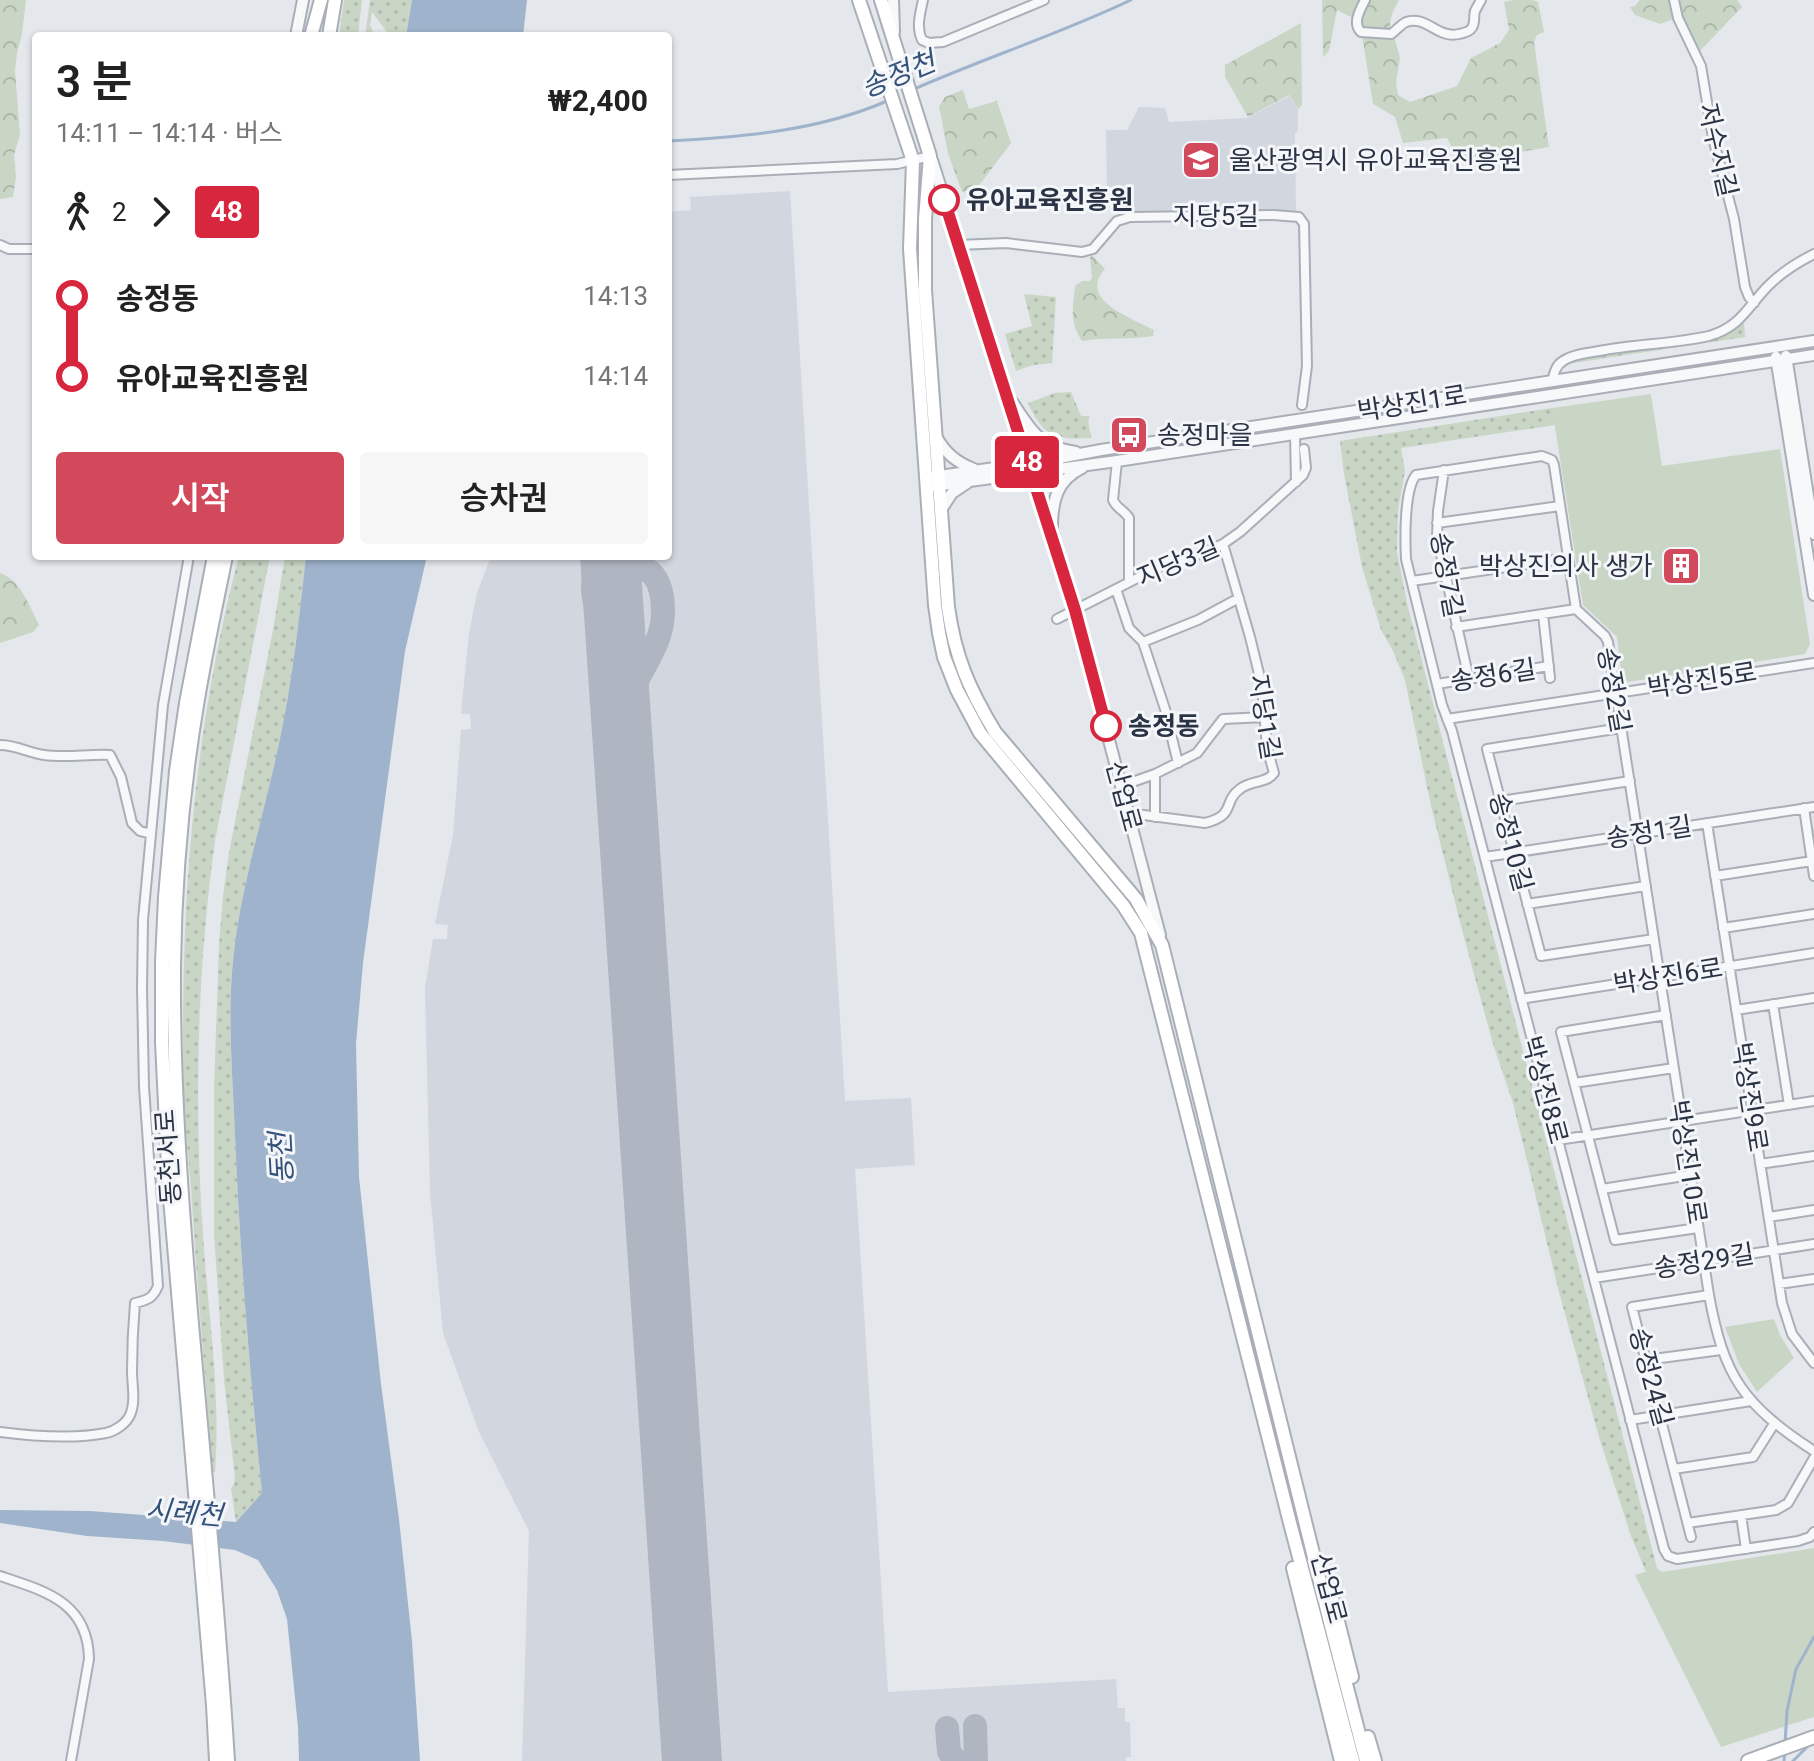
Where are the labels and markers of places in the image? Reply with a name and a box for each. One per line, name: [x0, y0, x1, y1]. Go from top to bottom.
school or university icon: 울산광역시 유아교육진흥원: [1180, 139, 1222, 181]
place label: 울산광역시 유아교육진흥원: [1229, 145, 1523, 175]
marker: 유아교육진흥원: [929, 185, 959, 215]
place label: 유아교육진흥원: [966, 185, 1133, 215]
bus stop icon: 송정마을: [1108, 414, 1150, 456]
place label: 송정마을: [1157, 420, 1253, 450]
building icon: 박상진의사 생가: [1660, 545, 1702, 587]
place label: 박상진의사 생가: [1479, 551, 1653, 581]
marker: 송정동: [1091, 711, 1121, 741]
place label: 송정동: [1128, 711, 1200, 741]

